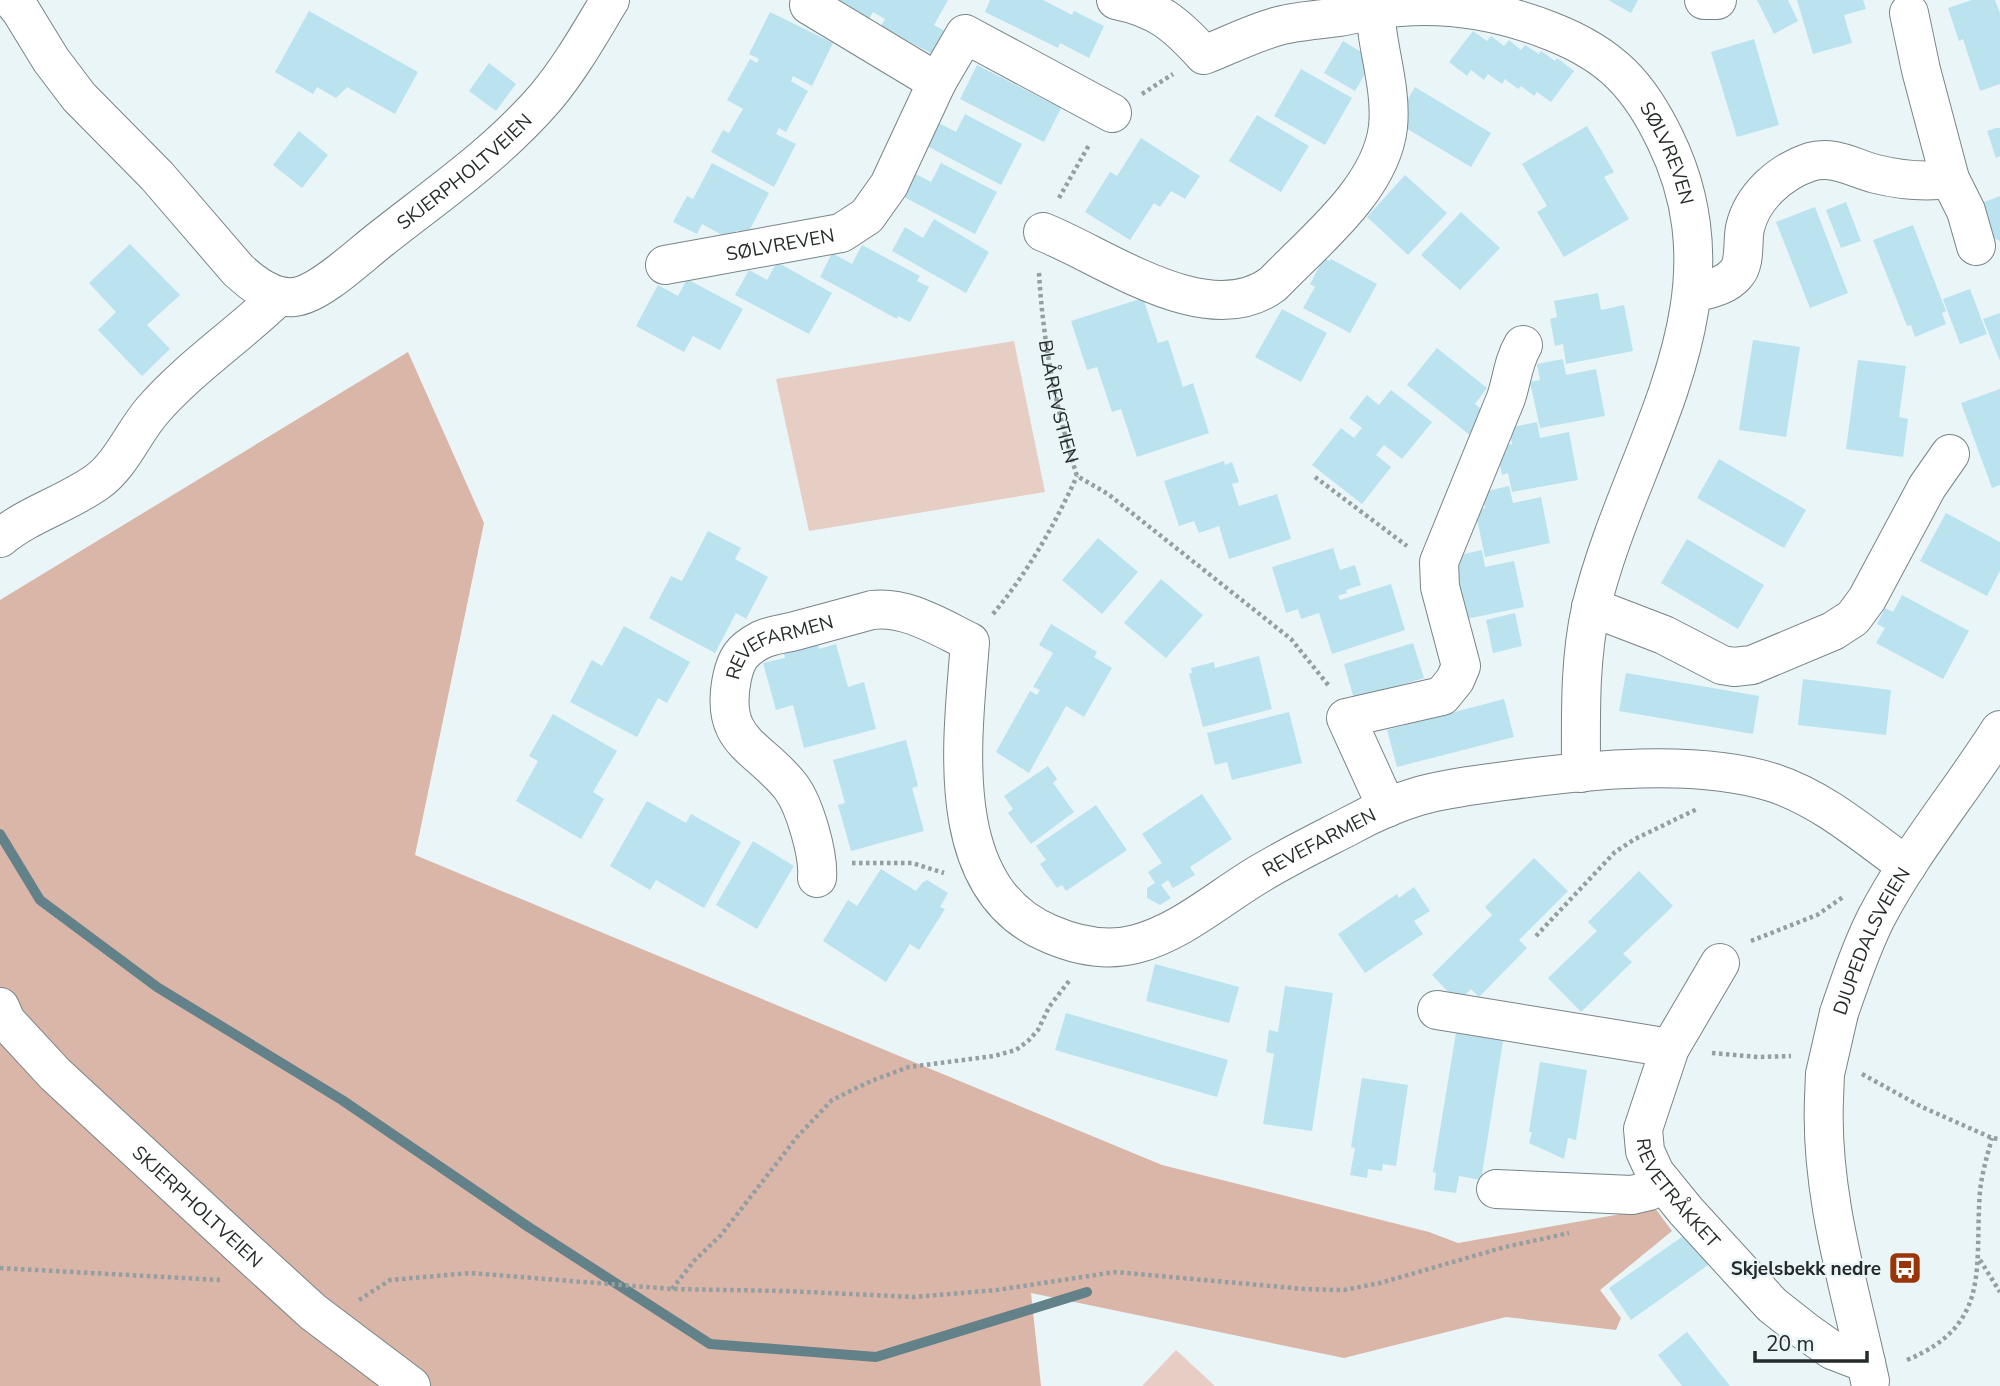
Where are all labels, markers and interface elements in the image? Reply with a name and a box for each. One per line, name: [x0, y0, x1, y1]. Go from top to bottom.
street label: SØLVREVEN: [1633, 97, 1699, 207]
street label: SKJERPHOLTVEIEN: [392, 108, 538, 236]
street label: SØLVREVEN: [724, 222, 837, 268]
street label: BLÅREVSTIEN: [1032, 338, 1084, 467]
street label: REVEFARMEN: [720, 609, 836, 682]
street label: REVEFARMEN: [1258, 802, 1381, 883]
street label: DJUPEDALSVEIEN: [1827, 862, 1917, 1019]
street label: REVETRÅKKET: [1630, 1137, 1726, 1254]
street label: SKJERPHOLTVEIEN: [126, 1140, 268, 1274]
bus stop icon: Skjelsbekk nedre: [1886, 1249, 1924, 1287]
place label: Skjelsbekk nedre: [1731, 1256, 1881, 1282]
scale bar: [1755, 1320, 1867, 1364]
text: 20 m: [1766, 1330, 1815, 1358]

